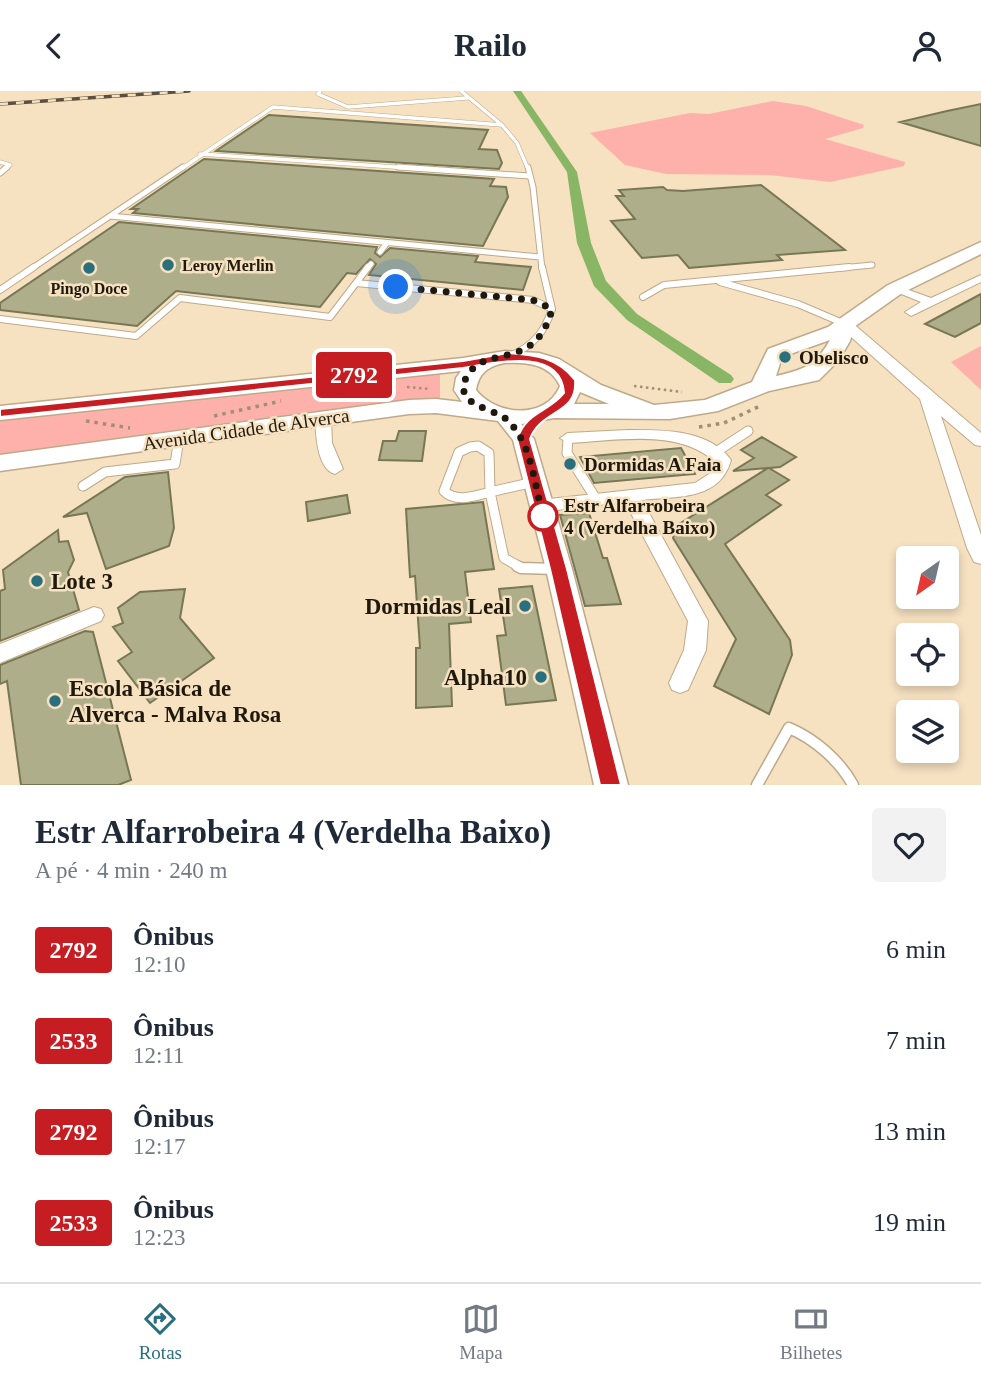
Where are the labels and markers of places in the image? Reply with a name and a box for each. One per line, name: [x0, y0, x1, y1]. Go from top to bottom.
marker: Leroy Merlin: [160, 257, 176, 273]
place label: Leroy Merlin: [182, 257, 274, 275]
marker: Pingo Doce: [81, 260, 97, 276]
place label: Pingo Doce: [51, 280, 127, 298]
place label: Obelisco: [799, 347, 869, 368]
marker: Obelisco: [777, 349, 793, 365]
place label: Dormidas A Faia: [584, 454, 722, 475]
marker: Dormidas A Faia: [562, 456, 578, 472]
place label: Estr Alfarrobeira 4 (Verdelha Baixo): [564, 495, 715, 539]
marker: Estr Alfarrobeira 4 (Verdelha Baixo): [528, 501, 558, 531]
place label: Lote 3: [51, 569, 113, 594]
marker: Lote 3: [29, 573, 45, 589]
place label: Dormidas Leal: [365, 594, 511, 619]
marker: Dormidas Leal: [517, 598, 533, 614]
place label: Alpha10: [444, 665, 527, 690]
marker: Alpha10: [533, 669, 549, 685]
place label: Escola Básica de Alverca - Malva Rosa: [69, 676, 282, 727]
marker: Escola Básica de Alverca - Malva Rosa: [47, 693, 63, 709]

